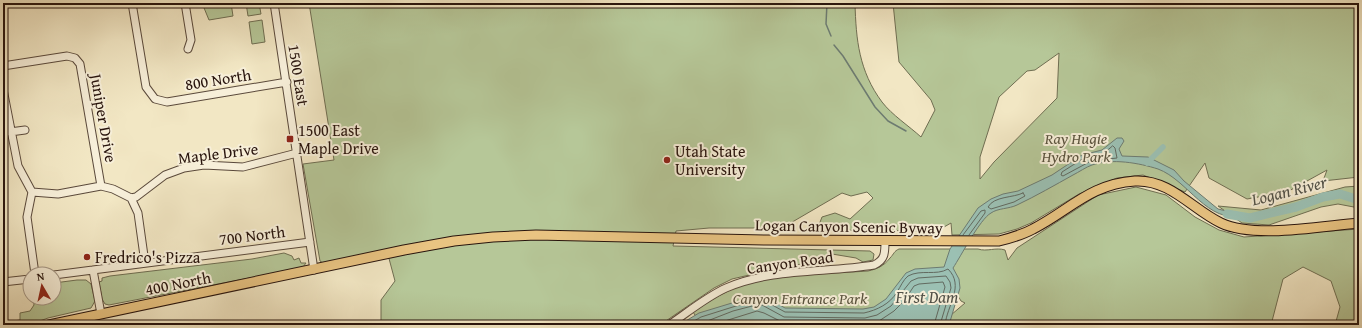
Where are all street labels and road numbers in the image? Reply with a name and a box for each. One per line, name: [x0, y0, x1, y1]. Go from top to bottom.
street label: 1500 East: [282, 43, 316, 108]
street label: 800 North: [183, 62, 253, 96]
street label: Juniper Drive: [84, 70, 124, 164]
street label: Maple Drive: [176, 136, 260, 170]
street label: Logan Canyon Scenic Byway: [755, 212, 943, 240]
street label: 700 North: [218, 219, 286, 251]
street label: Canyon Road: [745, 244, 835, 280]
street label: 400 North: [143, 265, 213, 301]

